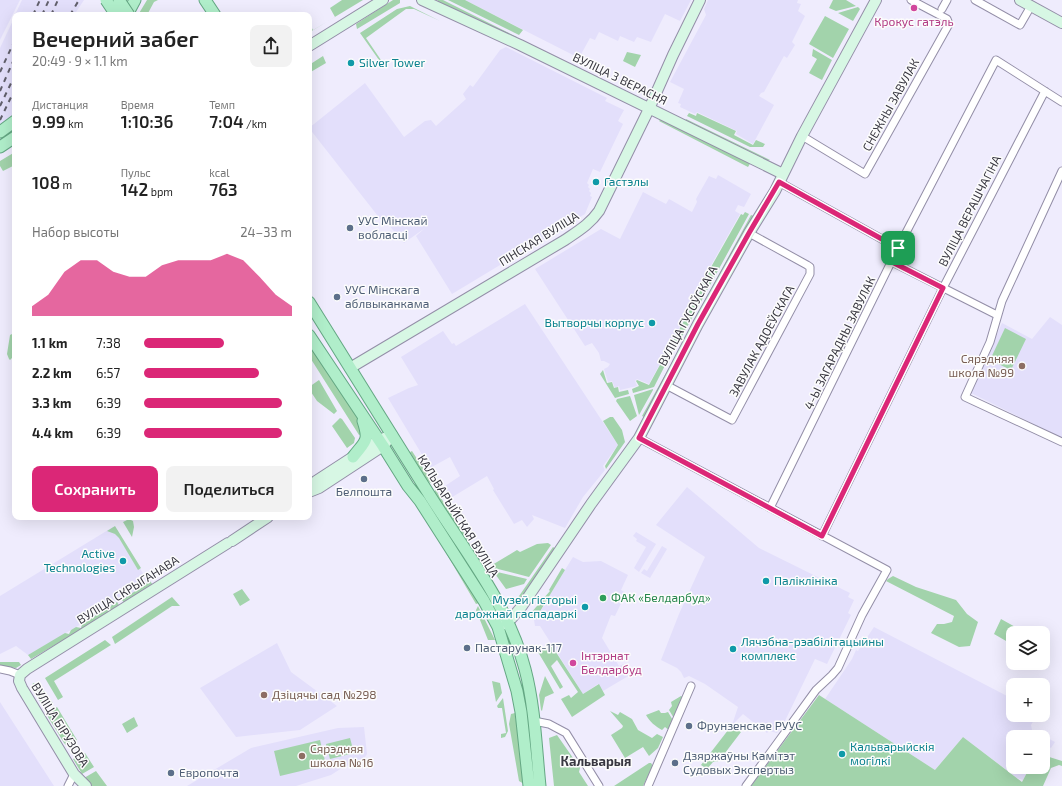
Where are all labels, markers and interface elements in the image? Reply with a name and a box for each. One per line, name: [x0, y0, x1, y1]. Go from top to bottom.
marker: Крокус гатэль: [909, 3, 919, 13]
place label: Крокус гатэль: [874, 14, 954, 29]
text: Вечерний забег: [32, 25, 199, 51]
button: share: [250, 25, 292, 67]
street label: ВУЛІЦА 3 ВЕРАСНЯ: [571, 49, 670, 107]
text: 20:49 · 9 × 1.1 km: [32, 53, 128, 69]
place label: Silver Tower: [359, 55, 425, 69]
street label: СНЕЖНЫ ЗАВУЛАК: [859, 56, 921, 153]
marker: Silver Tower: [346, 58, 356, 68]
text: Дистанция: [32, 98, 88, 111]
text: Время: [121, 98, 154, 111]
text: Темп: [209, 98, 235, 111]
text: 9.99: [32, 111, 66, 131]
text: 1:10:36: [121, 111, 173, 131]
text: 7:04: [209, 111, 244, 131]
text: km: [66, 117, 83, 130]
text: /km: [244, 117, 267, 130]
street label: ВУЛІЦА ВЕРАШЧАГІНА: [935, 152, 1003, 268]
text: Пульс: [121, 166, 151, 179]
text: kcal: [209, 166, 229, 179]
text: 108: [32, 172, 60, 192]
place label: Гастэлы: [604, 174, 649, 188]
marker: Гастэлы: [591, 177, 601, 187]
text: m: [60, 178, 72, 191]
text: 142: [121, 179, 148, 199]
text: 763: [209, 179, 238, 199]
text: bpm: [148, 185, 173, 198]
street label: ПІНСКАЯ ВУЛІЦА: [496, 208, 581, 268]
place label: УУС Мінскай вобласці: [358, 213, 427, 241]
marker: УУС Мінскай вобласці: [345, 223, 355, 233]
text: Набор высоты: [32, 224, 119, 240]
text: 24–33 m: [240, 224, 292, 240]
pin: [881, 231, 915, 265]
icon: arrive: [887, 237, 909, 259]
street label: ВУЛІЦА ГУСОЎСКАГА: [655, 263, 720, 368]
street label: 4-Ы ЗАГАРАДНЫ ЗАВУЛАК: [801, 274, 877, 411]
place label: УУС Мінскага аблвыканкама: [345, 282, 429, 310]
street label: ЗАВУЛАК АДОЕЎСКАГА: [726, 282, 797, 399]
marker: УУС Мінскага аблвыканкама: [332, 292, 342, 302]
place label: Вытворчы корпус: [544, 315, 644, 330]
marker: Вытворчы корпус: [647, 318, 657, 328]
text: 1.1 km: [32, 335, 67, 351]
text: 7:38: [96, 335, 121, 351]
place label: Сярэдняя школа №99: [949, 351, 1014, 379]
marker: Сярэдняя школа №99: [1017, 361, 1027, 371]
text: 2.2 km: [32, 365, 72, 381]
text: 6:57: [96, 365, 120, 381]
text: 3.3 km: [32, 395, 71, 411]
text: 6:39: [96, 395, 121, 411]
text: 4.4 km: [32, 425, 73, 441]
text: 6:39: [96, 425, 121, 441]
street label: КАЛЬВАРЫЙСКАЯ ВУЛІЦА: [415, 452, 503, 580]
button: Сохранить: [32, 466, 158, 512]
button: Поделиться: [166, 466, 292, 512]
marker: Белпошта: [359, 474, 369, 484]
place label: Белпошта: [336, 484, 392, 498]
place label: Active Technologies: [44, 546, 115, 574]
street label: ВУЛІЦА СКРЫГАНАВА: [74, 552, 181, 626]
marker: Active Technologies: [118, 556, 128, 566]
place label: Паліклініка: [774, 573, 838, 587]
marker: Паліклініка: [761, 576, 771, 586]
place label: ФАК «Белдарбуд»: [611, 590, 711, 605]
place label: Музей гісторыі дарожнай гаспадаркі: [455, 592, 577, 620]
marker: ФАК «Белдарбуд»: [598, 593, 608, 603]
marker: Музей гісторыі дарожнай гаспадаркі: [580, 602, 590, 612]
map controls: [1006, 626, 1050, 774]
button: layers: [1006, 626, 1050, 670]
place label: Лячэбна-рэабілітацыйны комплекс: [741, 634, 884, 662]
place label: Пастарунак-117: [475, 640, 562, 655]
marker: Пастарунак-117: [462, 643, 472, 653]
marker: Лячэбна-рэабілітацыйны комплекс: [728, 644, 738, 654]
place label: Інтэрнат Белдарбуд: [581, 648, 642, 677]
marker: Інтэрнат Белдарбуд: [568, 658, 578, 668]
button: +: [1006, 678, 1050, 722]
street label: ВУЛІЦА БІРУЗОВА: [29, 680, 93, 770]
place label: Дзіцячы сад №298: [272, 687, 377, 701]
marker: Дзіцячы сад №298: [259, 690, 269, 700]
place label: Фрунзенскае РУУС: [697, 718, 802, 733]
marker: Фрунзенскае РУУС: [684, 721, 694, 731]
button: −: [1006, 730, 1050, 774]
place label: Кальварыйскія могілкі: [850, 739, 935, 767]
place label: Сярэдняя школа №16: [310, 741, 373, 769]
place label: Дзяржаўны Камітэт Судовых Экспертыз: [683, 748, 795, 777]
marker: Кальварыйскія могілкі: [837, 749, 847, 759]
marker: Сярэдняя школа №16: [297, 751, 307, 761]
district label: Кальварыя: [561, 753, 631, 769]
marker: Дзяржаўны Камітэт Судовых Экспертыз: [670, 758, 680, 768]
place label: Европочта: [179, 765, 239, 779]
marker: Европочта: [166, 768, 176, 778]

